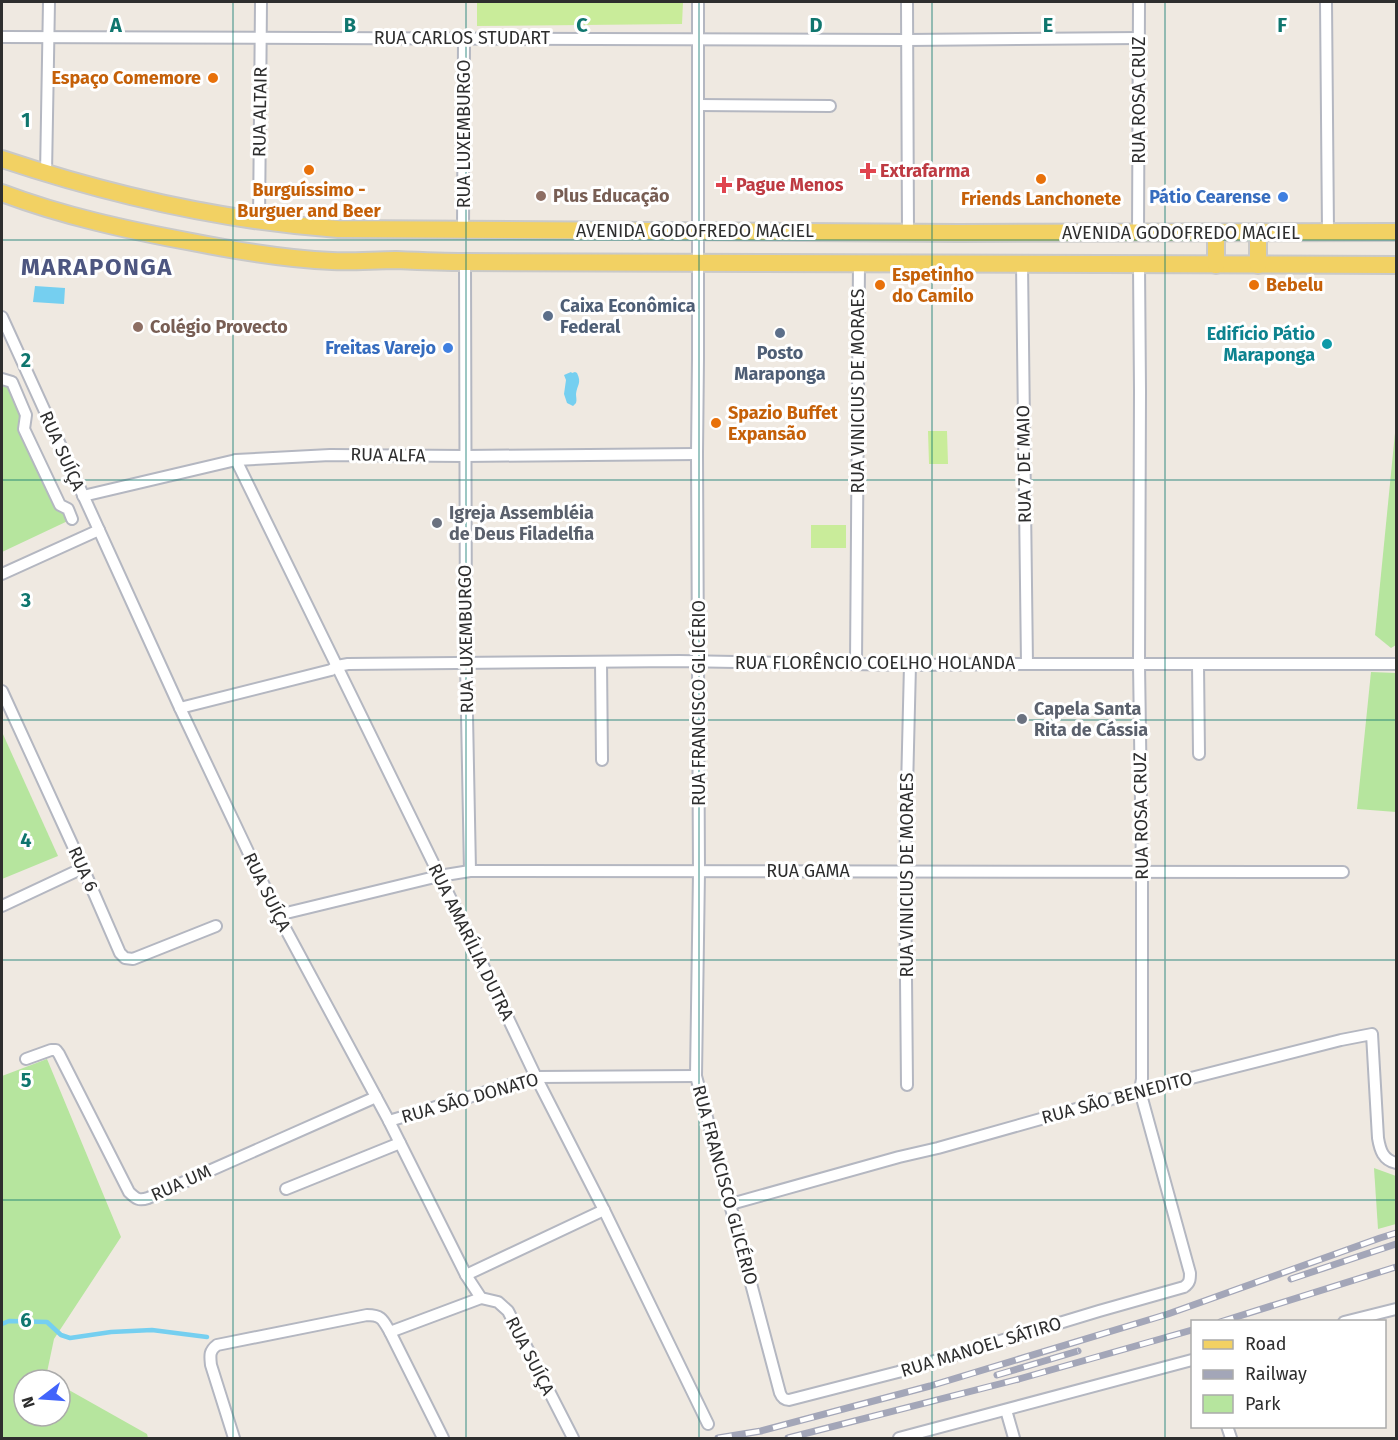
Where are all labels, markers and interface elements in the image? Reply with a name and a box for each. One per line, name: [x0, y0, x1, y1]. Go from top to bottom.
text: A: [109, 13, 123, 37]
text: B: [344, 13, 356, 37]
text: C: [576, 13, 588, 37]
text: D: [809, 13, 823, 37]
text: E: [1043, 13, 1053, 37]
text: F: [1277, 13, 1287, 37]
street label: RUA CARLOS STUDART: [374, 27, 551, 49]
street label: RUA ROSA CRUZ: [1128, 36, 1150, 164]
street label: RUA LUXEMBURGO: [453, 60, 475, 208]
place label: Espaço Comemore: [51, 67, 201, 89]
street label: RUA ALTAIR: [248, 67, 272, 157]
marker: Espaço Comemore: [206, 71, 220, 85]
text: 1: [21, 108, 31, 132]
place label: Extrafarma: [880, 160, 970, 182]
marker: Burguíssimo - Burguer and Beer: [302, 163, 316, 177]
marker: Extrafarma: [861, 164, 875, 178]
marker: Friends Lanchonete: [1034, 172, 1048, 186]
place label: Pague Menos: [736, 174, 844, 196]
marker: Pague Menos: [717, 178, 731, 192]
place label: Burguíssimo - Burguer and Beer: [237, 179, 381, 222]
place label: Plus Educação: [553, 185, 670, 207]
place label: Pátio Cearense: [1149, 186, 1271, 208]
place label: Friends Lanchonete: [961, 188, 1121, 210]
marker: Plus Educação: [534, 189, 548, 203]
marker: Pátio Cearense: [1276, 190, 1290, 204]
street label: AVENIDA GODOFREDO MACIEL: [576, 220, 814, 242]
street label: AVENIDA GODOFREDO MACIEL: [1062, 222, 1300, 244]
district label: MARAPONGA: [21, 253, 173, 281]
place label: Espetinho do Camilo: [892, 264, 974, 307]
place label: Bebelu: [1266, 274, 1323, 296]
marker: Espetinho do Camilo: [873, 278, 887, 292]
marker: Bebelu: [1247, 278, 1261, 292]
street label: RUA VINICIUS DE MORAES: [847, 288, 869, 494]
place label: Caixa Econômica Federal: [560, 295, 696, 338]
marker: Caixa Econômica Federal: [541, 309, 555, 323]
place label: Colégio Provecto: [150, 316, 288, 338]
marker: Colégio Provecto: [131, 320, 145, 334]
place label: Edifício Pátio Maraponga: [1207, 323, 1315, 366]
marker: Posto Maraponga: [773, 326, 787, 340]
place label: Freitas Varejo: [325, 337, 436, 359]
marker: Edifício Pátio Maraponga: [1320, 337, 1334, 351]
marker: Freitas Varejo: [441, 341, 455, 355]
place label: Posto Maraponga: [734, 342, 826, 385]
text: 2: [21, 348, 31, 372]
place label: Spazio Buffet Expansão: [728, 402, 839, 445]
street label: RUA 7 DE MAIO: [1012, 405, 1036, 523]
street label: RUA SUÍÇA: [35, 407, 91, 495]
marker: Spazio Buffet Expansão: [709, 416, 723, 430]
street label: RUA ALFA: [350, 443, 426, 467]
place label: Igreja Assembléia de Deus Filadelfia: [449, 502, 594, 545]
marker: Igreja Assembléia de Deus Filadelfia: [430, 516, 444, 530]
street label: RUA LUXEMBURGO: [454, 564, 478, 714]
text: 3: [20, 588, 31, 612]
street label: RUA FRANCISCO GLICÉRIO: [687, 600, 710, 806]
street label: RUA FLORÊNCIO COELHO HOLANDA: [735, 652, 1016, 674]
place label: Capela Santa Rita de Cássia: [1034, 698, 1148, 741]
marker: Capela Santa Rita de Cássia: [1015, 712, 1029, 726]
street label: RUA ROSA CRUZ: [1129, 752, 1153, 880]
street label: RUA VINICIUS DE MORAES: [896, 772, 918, 978]
text: 4: [20, 828, 32, 852]
street label: RUA 6: [63, 843, 103, 895]
street label: RUA SUÍÇA: [238, 849, 297, 936]
street label: RUA AMARÍLIA DUTRA: [423, 860, 520, 1025]
street label: RUA GAMA: [766, 860, 850, 882]
street label: RUA SÃO BENEDITO: [1039, 1066, 1195, 1129]
street label: RUA SÃO DONATO: [399, 1067, 541, 1128]
text: 5: [21, 1068, 32, 1092]
street label: RUA FRANCISCO GLICÉRIO: [688, 1082, 763, 1287]
street label: RUA UM: [148, 1160, 214, 1206]
text: 6: [20, 1308, 32, 1332]
street label: RUA MANOEL SÁTIRO: [898, 1311, 1064, 1382]
street label: RUA SUÍÇA: [501, 1313, 560, 1399]
legend: [1191, 1320, 1386, 1428]
text: Road: [1245, 1333, 1287, 1355]
text: Railway: [1245, 1363, 1307, 1385]
north arrow: [12, 1368, 72, 1428]
text: Park: [1245, 1393, 1281, 1415]
text: N: [17, 1394, 39, 1410]

